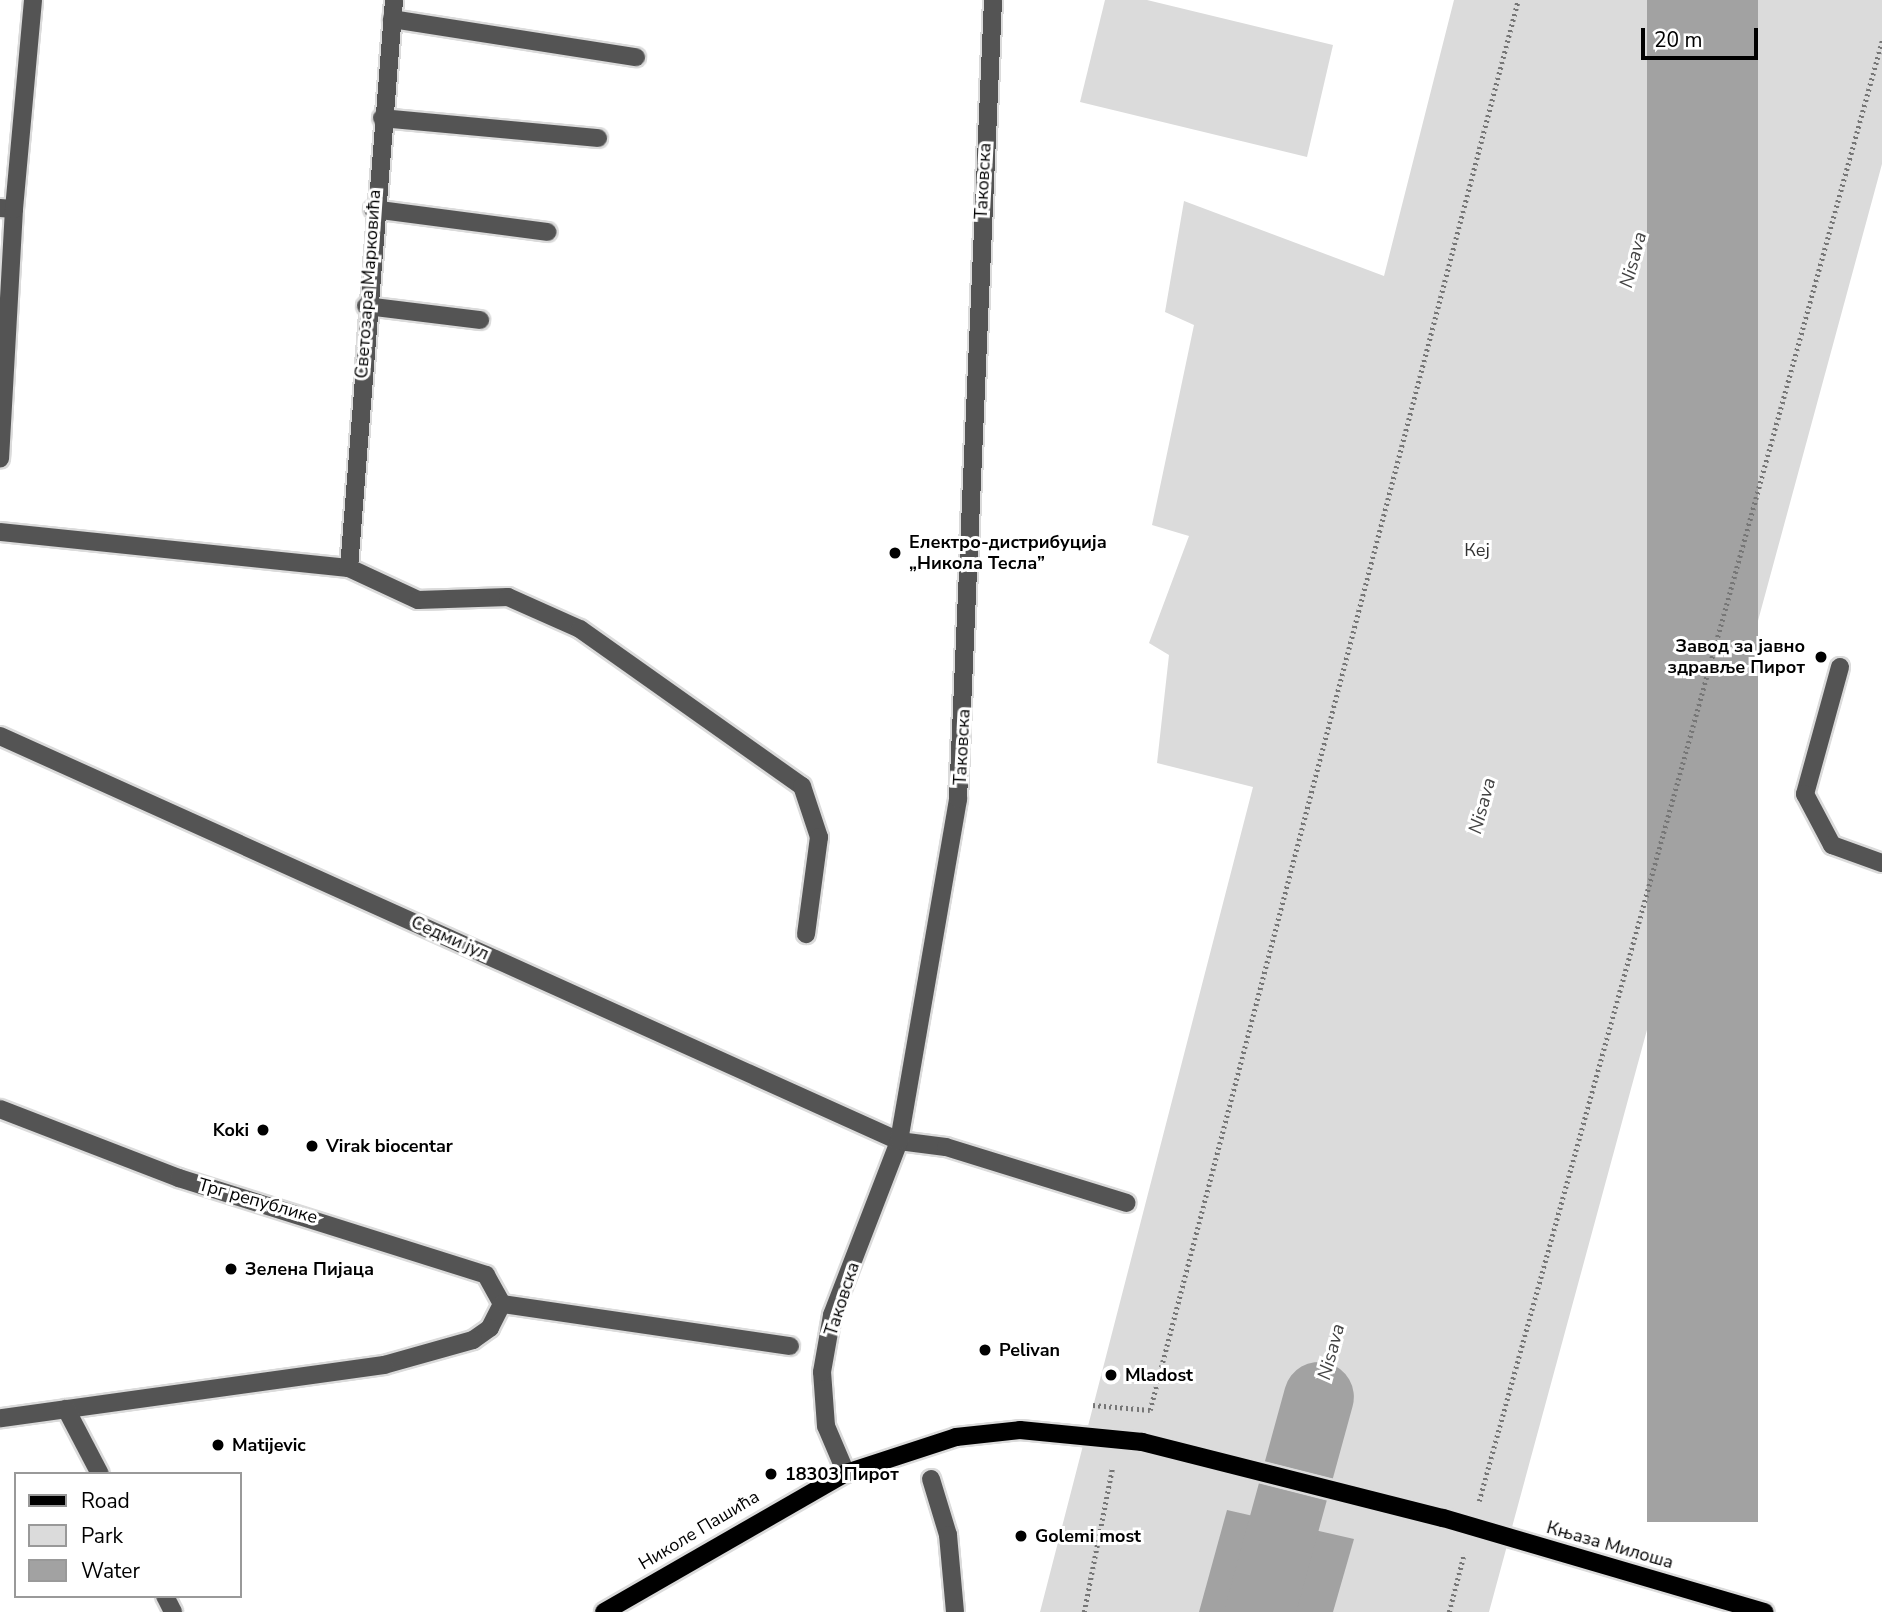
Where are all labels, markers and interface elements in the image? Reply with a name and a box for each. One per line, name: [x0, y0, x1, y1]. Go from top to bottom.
scale bar: [1644, 14, 1761, 58]
text: 20 m: [1654, 26, 1703, 54]
street label: Таковска: [970, 142, 996, 220]
street label: Светозара Марковића: [351, 189, 385, 379]
water label: Nisava: [1616, 229, 1652, 291]
place label: Електро-дистрибуција „Никола Тесла”: [909, 532, 1107, 574]
park label: Кеј: [1464, 539, 1490, 561]
marker: Електро-дистрибуција „Никола Тесла”: [887, 545, 903, 561]
place label: Завод за јавно здравље Пирот: [1667, 636, 1805, 678]
marker: Завод за јавно здравље Пирот: [1811, 647, 1831, 667]
street label: Таковска: [949, 708, 975, 786]
water label: Nisava: [1465, 775, 1501, 837]
street label: Седми јул: [408, 911, 492, 965]
place label: Koki: [213, 1119, 249, 1141]
marker: Koki: [255, 1122, 271, 1138]
place label: Virak biocentar: [326, 1135, 453, 1157]
marker: Virak biocentar: [304, 1138, 320, 1154]
street label: Трг републике: [196, 1174, 320, 1228]
place label: Зелена Пијаца: [245, 1258, 374, 1280]
street label: Таковска: [820, 1259, 864, 1339]
marker: Зелена Пијаца: [223, 1261, 239, 1277]
water label: Nisava: [1314, 1321, 1350, 1383]
place label: Pelivan: [999, 1339, 1060, 1361]
marker: Pelivan: [977, 1342, 993, 1358]
place label: Mladost: [1125, 1364, 1193, 1386]
marker: Mladost: [1103, 1367, 1119, 1383]
place label: Matijevic: [232, 1434, 306, 1456]
marker: Matijevic: [210, 1437, 226, 1453]
place label: 18303 Пирот: [785, 1463, 899, 1485]
marker: 18303 Пирот: [763, 1466, 779, 1482]
legend: [14, 1472, 242, 1598]
street label: Николе Пашића: [635, 1486, 763, 1574]
text: Road: [81, 1487, 130, 1515]
street label: Књаза Милоша: [1544, 1517, 1676, 1573]
text: Park: [81, 1522, 123, 1550]
place label: Golemi most: [1035, 1525, 1141, 1547]
marker: Golemi most: [1013, 1528, 1029, 1544]
text: Water: [81, 1557, 140, 1585]

